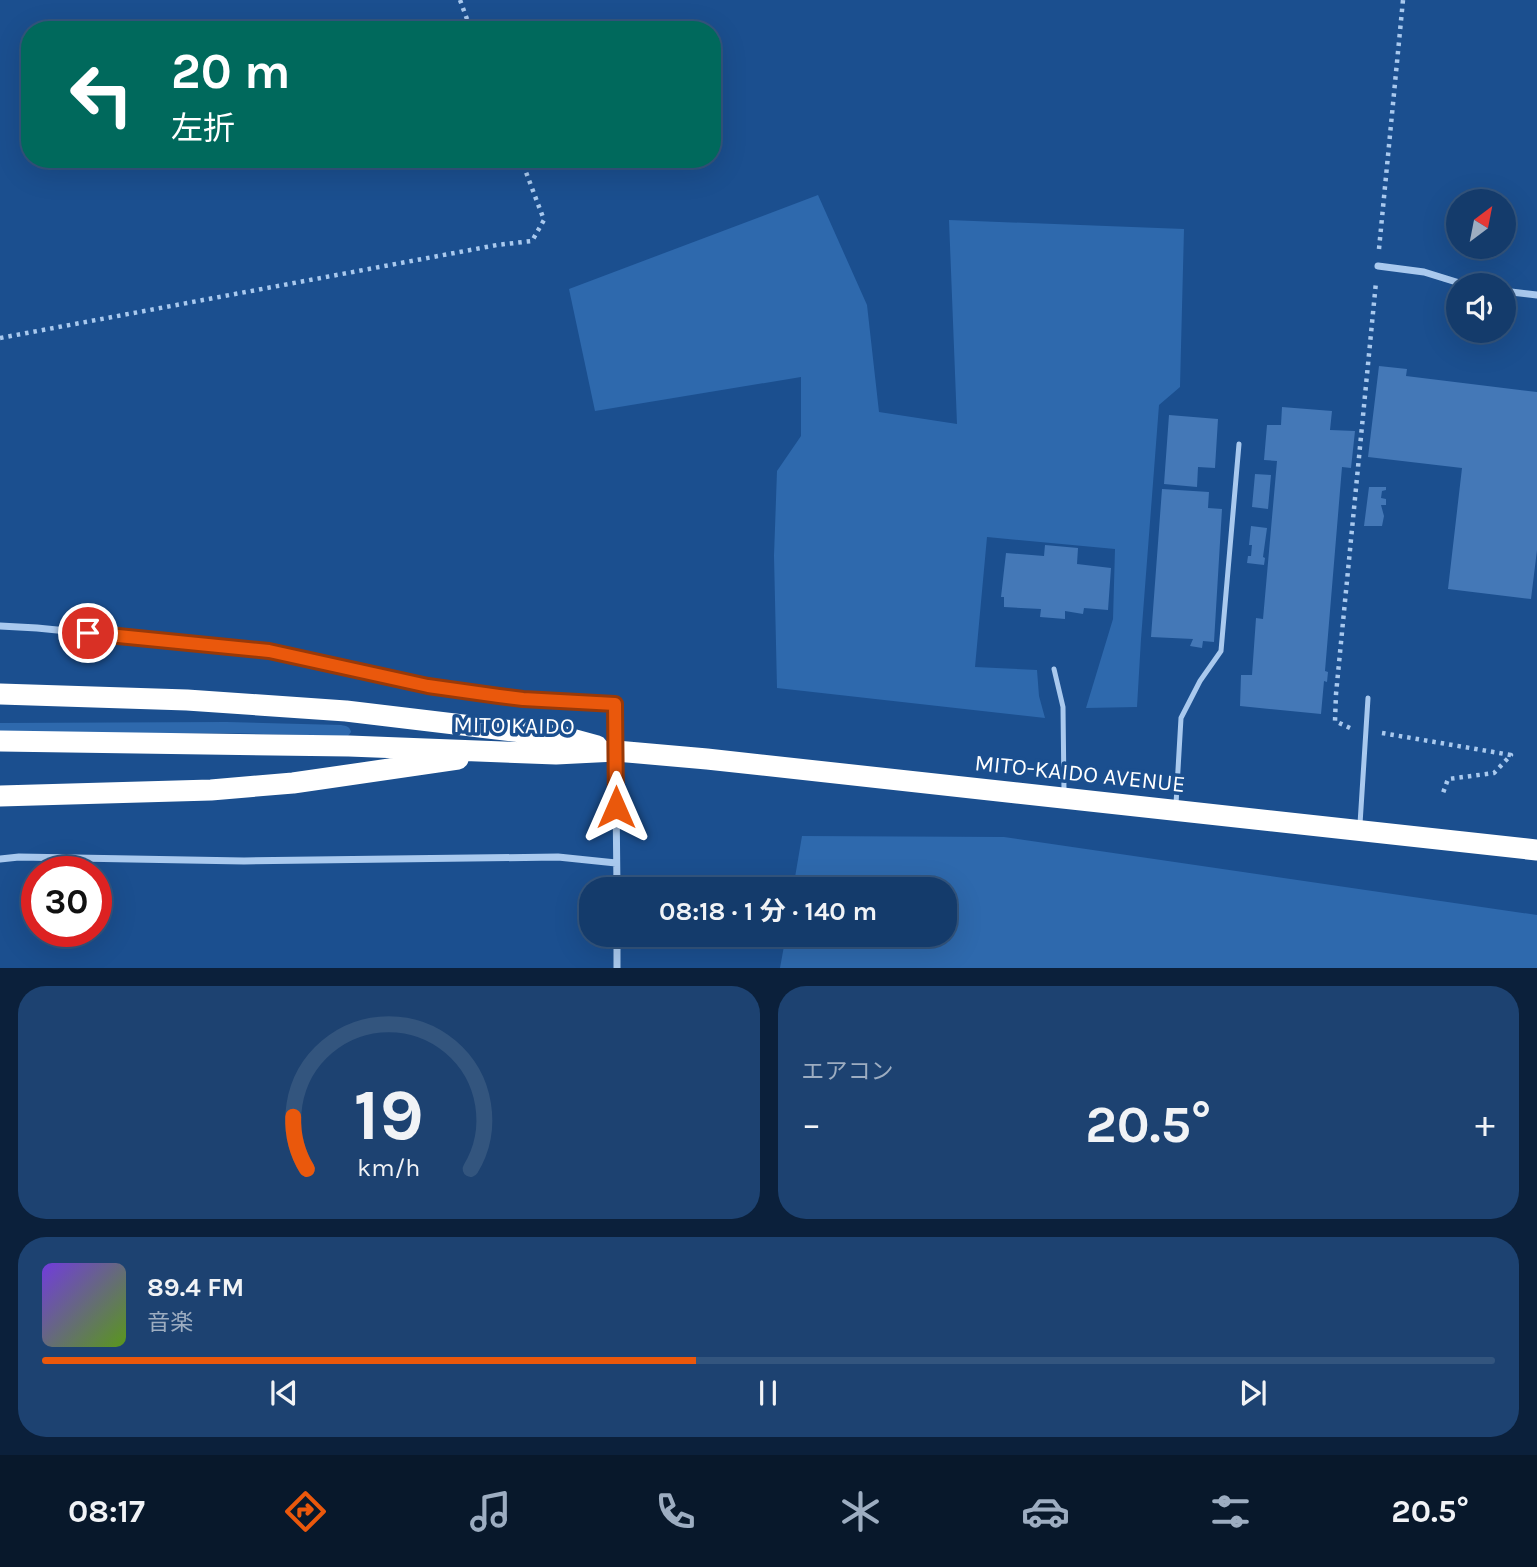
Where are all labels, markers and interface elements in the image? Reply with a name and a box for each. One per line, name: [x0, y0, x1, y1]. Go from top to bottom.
text: 20 m: [171, 43, 291, 100]
icon: left: [56, 49, 147, 140]
text: 左折: [171, 110, 235, 147]
north arrow: [1446, 189, 1516, 259]
map controls: [1446, 189, 1516, 343]
button: sound: [1446, 273, 1516, 343]
pin: [58, 603, 118, 663]
icon: arrive: [69, 614, 107, 652]
street label: MITO KAIDO: [453, 711, 575, 740]
street label: MITO-KAIDO AVENUE: [973, 749, 1187, 798]
position arrow: [579, 770, 653, 844]
speed limit sign: 30: [21, 856, 112, 947]
text: 08:18 · 1 分 · 140 m: [659, 896, 877, 927]
text: エアコン: [802, 1058, 894, 1085]
text: 19: [354, 1072, 424, 1157]
text: 20.5°: [1085, 1094, 1211, 1155]
text: −: [802, 1102, 821, 1147]
text: +: [1475, 1102, 1495, 1147]
text: km/h: [357, 1152, 420, 1181]
text: 89.4 FM: [147, 1272, 244, 1303]
text: 音楽: [147, 1309, 193, 1336]
icon: previous: [265, 1374, 303, 1412]
icon: pause: [749, 1374, 787, 1412]
icon: next: [1234, 1374, 1272, 1412]
icon: directions: [281, 1487, 330, 1536]
icon: music: [466, 1487, 515, 1536]
icon: phone: [651, 1487, 700, 1536]
icon: climate: [836, 1487, 885, 1536]
icon: car: [1021, 1487, 1070, 1536]
icon: filters: [1206, 1487, 1255, 1536]
text: 08:17: [68, 1493, 145, 1530]
text: 20.5°: [1391, 1493, 1469, 1530]

